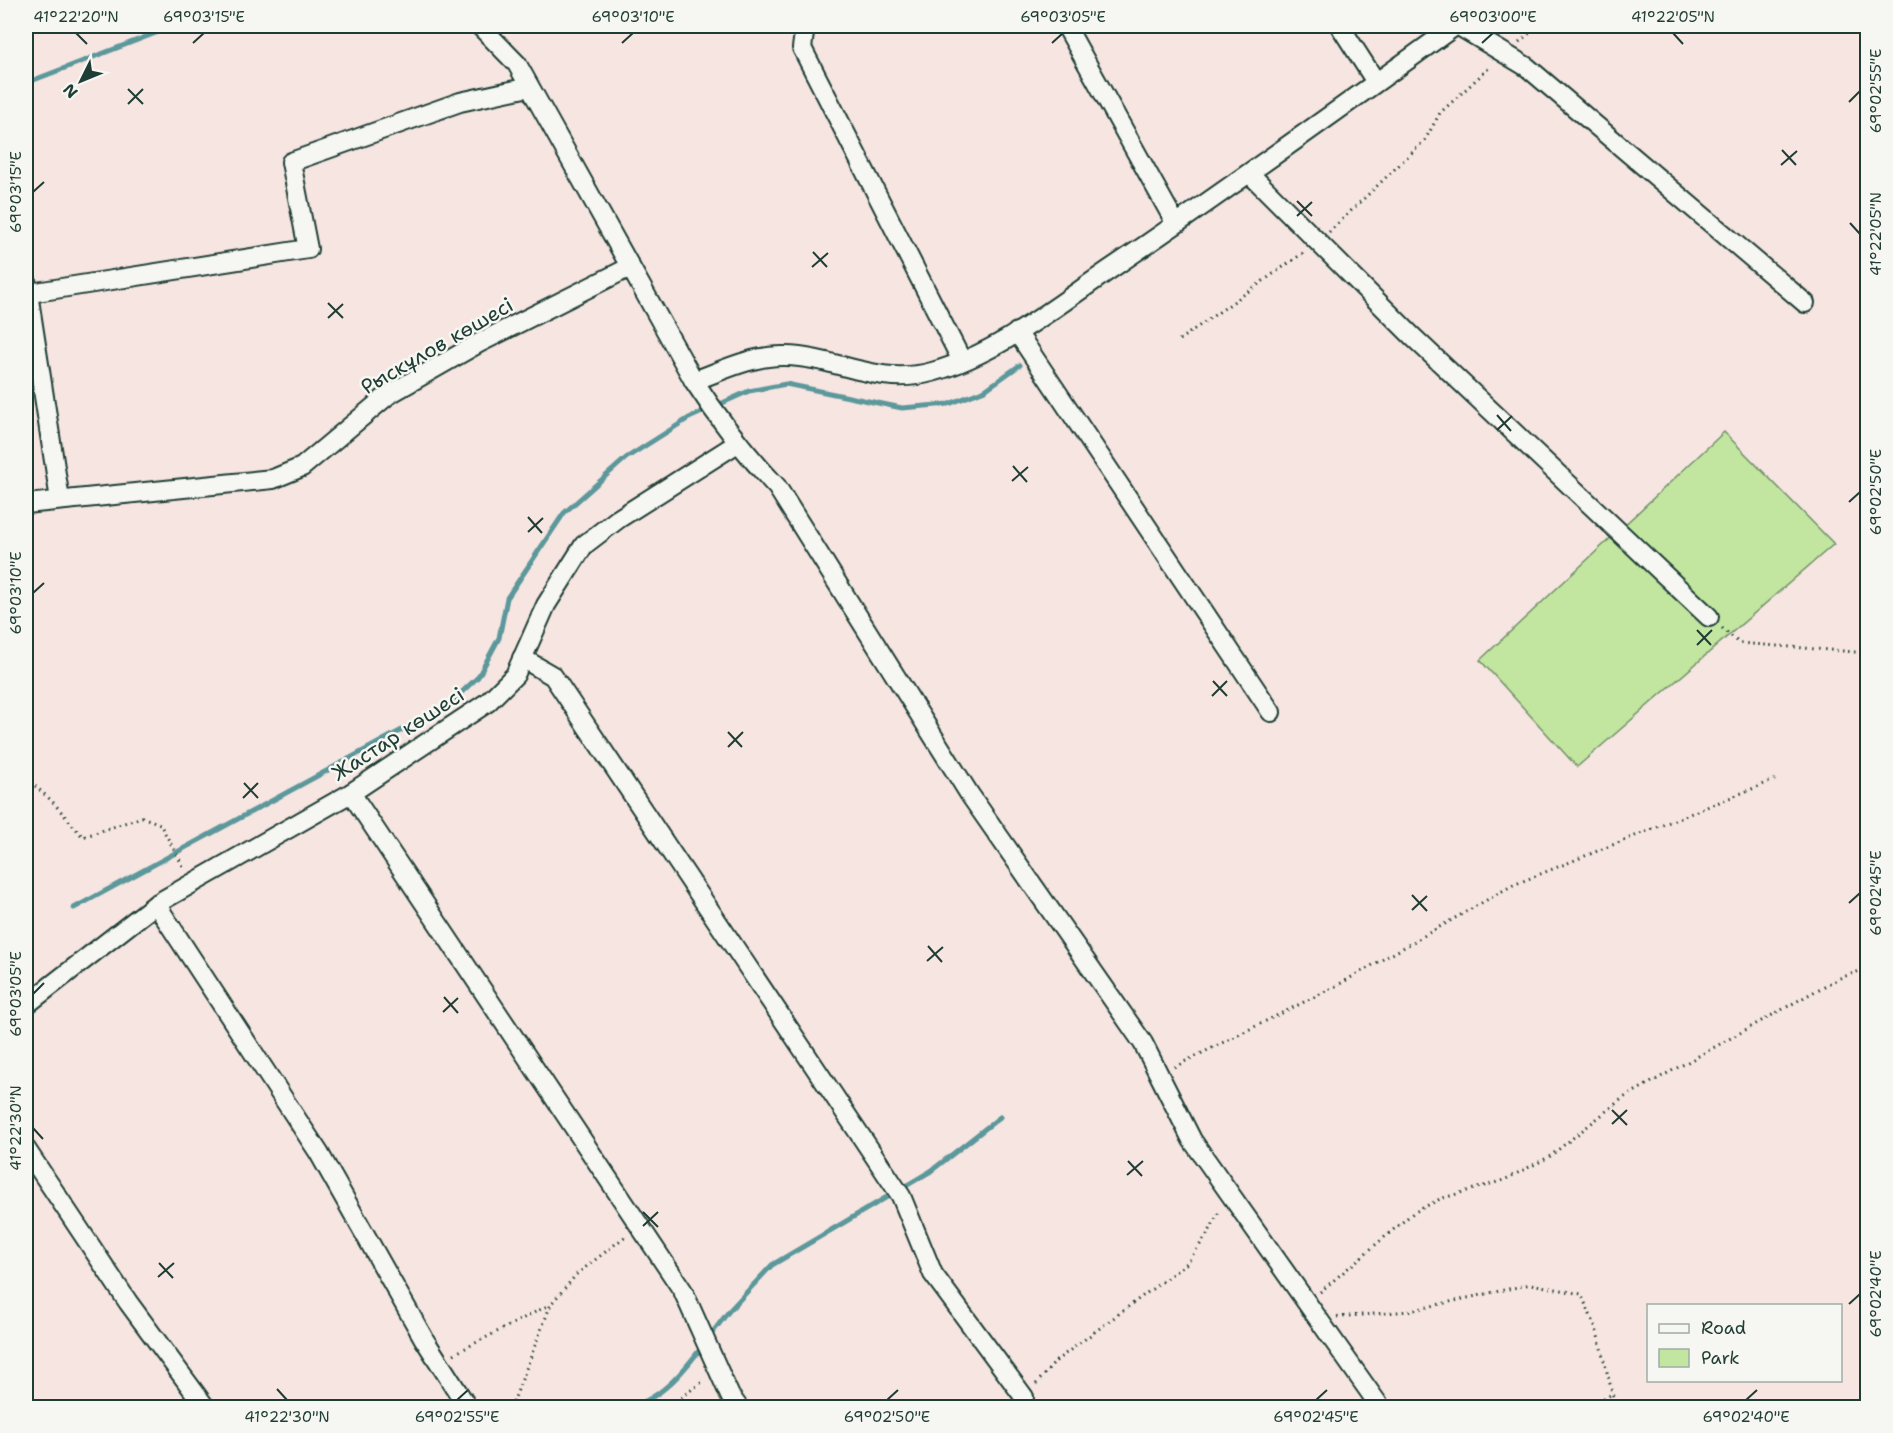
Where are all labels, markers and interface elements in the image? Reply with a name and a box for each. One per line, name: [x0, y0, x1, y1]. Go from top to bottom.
text: 41°22'20"N: [33, 7, 119, 27]
text: 69°03'15"E: [163, 7, 245, 27]
text: 69°03'10"E: [591, 7, 675, 27]
text: 69°03'05"E: [1020, 7, 1106, 27]
text: 69°03'00"E: [1449, 7, 1537, 27]
text: 41°22'05"N: [1631, 7, 1715, 27]
text: 69°02'55"E: [1866, 49, 1886, 133]
north arrow: [51, 51, 111, 111]
text: N: [58, 79, 82, 103]
text: 69°03'15"E: [6, 151, 26, 233]
text: 41°22'05"N: [1866, 192, 1886, 276]
street label: Рыскұлов көшесі: [356, 291, 518, 401]
text: 69°02'50"E: [1866, 449, 1886, 535]
text: 69°03'10"E: [6, 551, 26, 635]
street label: Жастар көшесі: [326, 681, 470, 787]
text: 69°02'45"E: [1866, 850, 1886, 936]
text: 69°03'05"E: [6, 951, 26, 1037]
text: 41°22'30"N: [6, 1085, 26, 1171]
text: 69°02'40"E: [1866, 1250, 1886, 1338]
legend: [1647, 1304, 1842, 1382]
text: Road: [1701, 1316, 1746, 1340]
text: Park: [1701, 1346, 1740, 1370]
text: 41°22'30"N: [244, 1407, 330, 1427]
text: 69°02'55"E: [415, 1407, 499, 1427]
text: 69°02'50"E: [844, 1407, 930, 1427]
text: 69°02'45"E: [1273, 1407, 1359, 1427]
text: 69°02'40"E: [1702, 1407, 1790, 1427]

